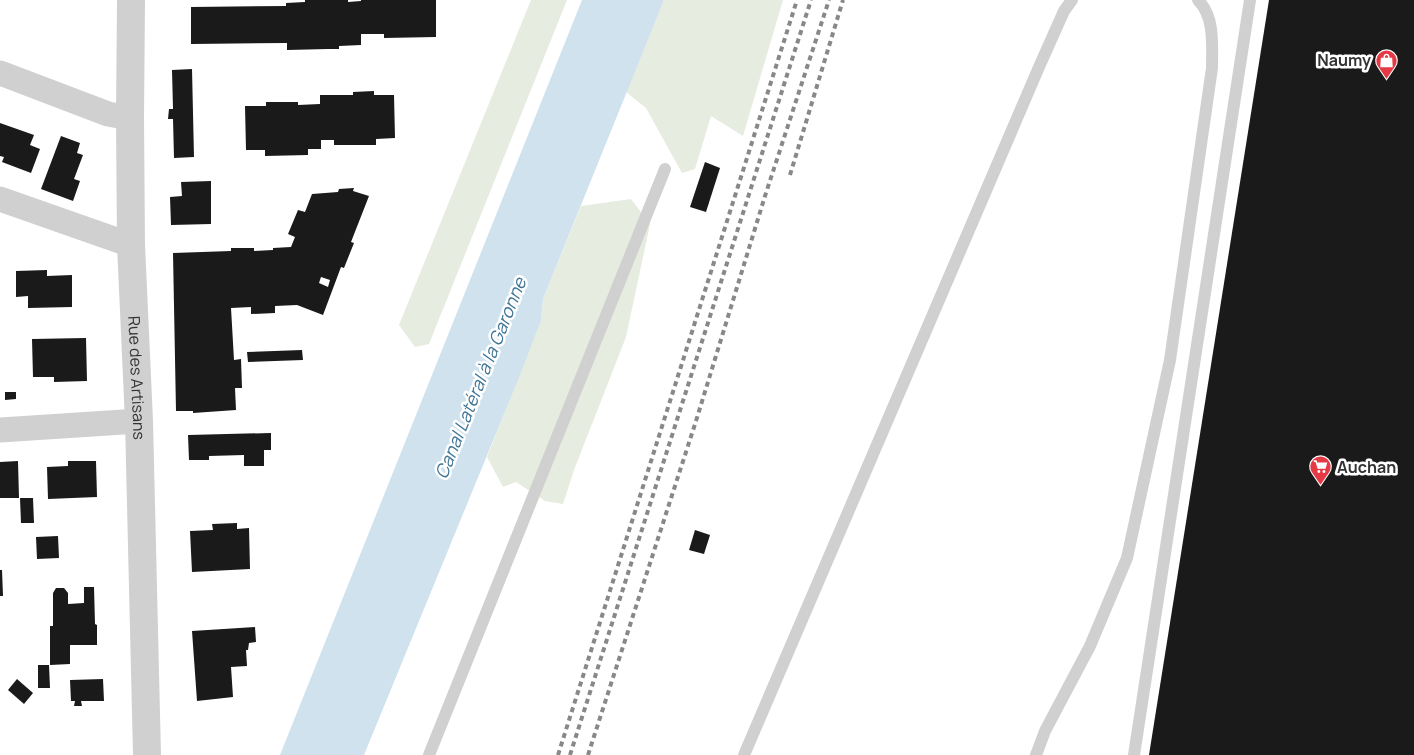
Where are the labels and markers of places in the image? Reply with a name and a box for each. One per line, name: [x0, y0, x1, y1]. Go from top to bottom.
shop icon: Naumy: [1375, 48, 1399, 79]
place label: Naumy: [1317, 49, 1371, 71]
supermarket icon: Auchan: [1309, 455, 1333, 486]
place label: Auchan: [1337, 456, 1396, 478]

